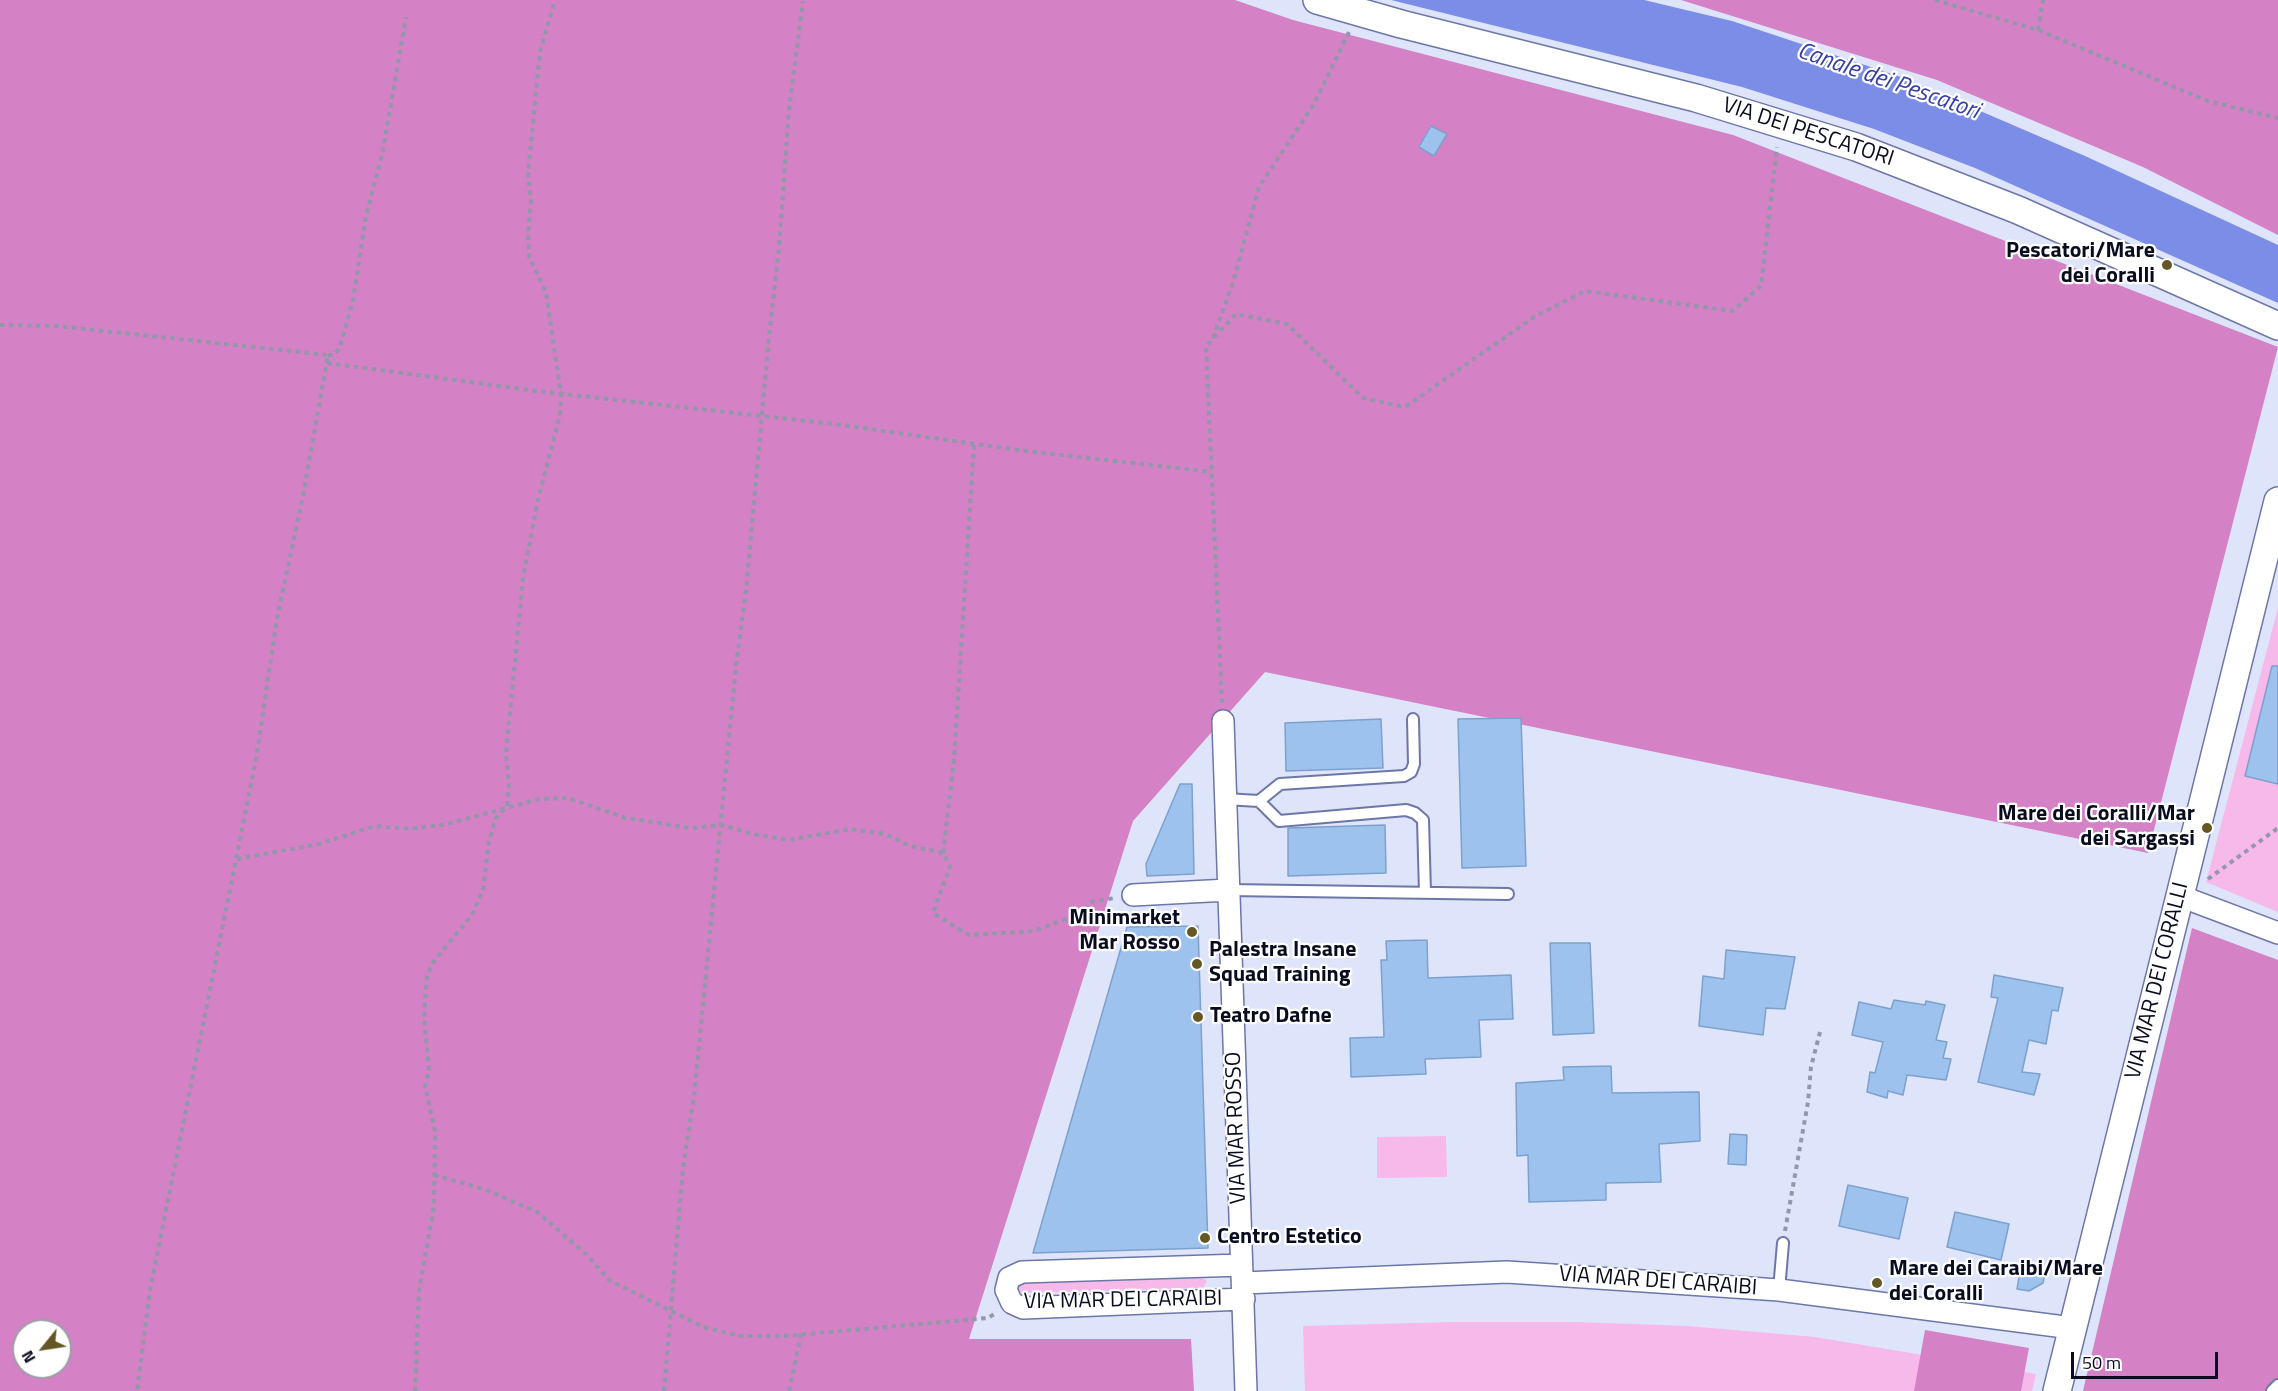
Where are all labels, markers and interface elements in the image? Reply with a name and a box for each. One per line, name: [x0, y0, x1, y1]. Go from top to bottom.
water label: Canale dei Pescatori: [1793, 37, 1983, 127]
street label: VIA DEI PESCATORI: [1719, 93, 1897, 173]
place label: Pescatori/Mare dei Coralli: [2006, 239, 2155, 290]
marker: Pescatori/Mare dei Coralli: [2160, 258, 2174, 272]
place label: Mare dei Coralli/Mar dei Sargassi: [1998, 802, 2195, 854]
marker: Mare dei Coralli/Mar dei Sargassi: [2200, 821, 2214, 835]
street label: VIA MAR DEI CORALLI: [2121, 880, 2195, 1082]
place label: Minimarket Mar Rosso: [1069, 906, 1180, 957]
marker: Minimarket Mar Rosso: [1185, 925, 1199, 939]
place label: Palestra Insane Squad Training: [1209, 938, 1356, 990]
marker: Palestra Insane Squad Training: [1190, 957, 1204, 971]
place label: Teatro Dafne: [1210, 1004, 1332, 1030]
marker: Teatro Dafne: [1191, 1010, 1205, 1024]
street label: VIA MAR ROSSO: [1221, 1051, 1253, 1205]
place label: Centro Estetico: [1217, 1225, 1362, 1251]
marker: Centro Estetico: [1198, 1231, 1212, 1245]
place label: Mare dei Caraibi/Mare dei Coralli: [1889, 1257, 2103, 1308]
street label: VIA MAR DEI CARAIBI: [1558, 1262, 1758, 1302]
marker: Mare dei Caraibi/Mare dei Coralli: [1870, 1276, 1884, 1290]
street label: VIA MAR DEI CARAIBI: [1023, 1286, 1223, 1316]
north arrow: [12, 1319, 72, 1379]
scale bar: [2074, 1340, 2221, 1378]
text: N: [15, 1346, 41, 1368]
text: 50 m: [2082, 1349, 2121, 1376]

